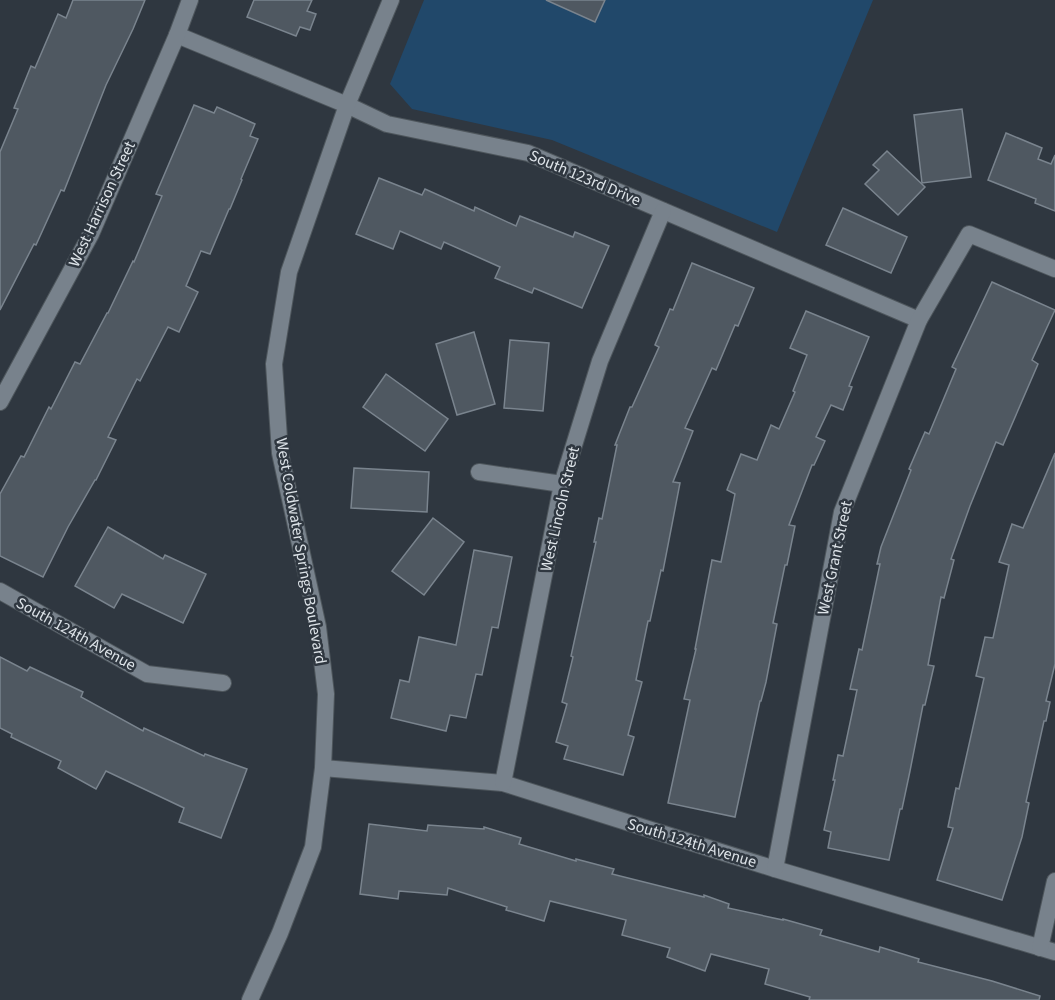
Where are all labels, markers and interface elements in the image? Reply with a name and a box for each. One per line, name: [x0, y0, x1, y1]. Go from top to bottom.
street label: West Harrison Street: [63, 137, 141, 270]
street label: South 123rd Drive: [526, 145, 644, 211]
street label: West Coldwater Springs Boulevard: [270, 436, 332, 666]
street label: West Lincoln Street: [535, 444, 585, 574]
street label: West Grant Street: [812, 498, 858, 617]
street label: South 124th Avenue: [12, 592, 140, 676]
street label: South 124th Avenue: [625, 813, 759, 873]

